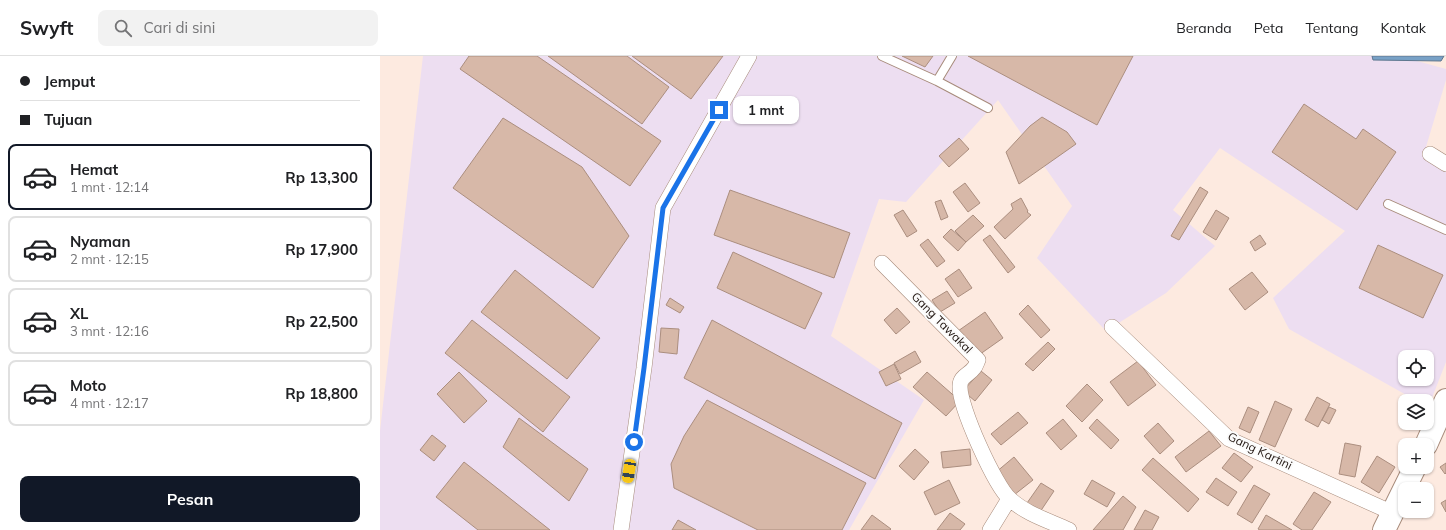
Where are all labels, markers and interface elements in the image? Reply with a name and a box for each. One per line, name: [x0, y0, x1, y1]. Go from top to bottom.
search box: [98, 10, 378, 46]
text: Swyft: [20, 16, 74, 40]
icon: search: [112, 17, 134, 39]
text: Cari di sini: [144, 18, 215, 37]
text: Beranda: [1176, 19, 1232, 37]
text: Peta: [1254, 19, 1283, 37]
text: Tentang: [1305, 19, 1359, 37]
text: Kontak: [1381, 19, 1426, 37]
text: Jemput: [44, 72, 95, 91]
callout: 1 mnt: [733, 96, 799, 124]
route end: [710, 101, 728, 119]
text: 1 mnt: [748, 102, 784, 118]
text: Tujuan: [44, 110, 92, 129]
icon: car: [22, 159, 58, 195]
text: Hemat: [70, 160, 118, 179]
text: Rp 13,300: [285, 168, 358, 187]
text: 1 mnt · 12:14: [70, 179, 149, 195]
icon: car: [22, 231, 58, 267]
text: Nyaman: [70, 232, 130, 251]
text: Rp 17,900: [285, 240, 358, 259]
text: 2 mnt · 12:15: [70, 251, 149, 267]
street label: Gang Tawakal: [909, 289, 976, 356]
icon: car: [22, 303, 58, 339]
text: XL: [70, 304, 88, 323]
text: Rp 22,500: [285, 312, 358, 331]
text: 3 mnt · 12:16: [70, 323, 149, 339]
map controls: [1398, 350, 1434, 518]
button: locate: [1398, 350, 1434, 386]
icon: car: [22, 375, 58, 411]
text: Moto: [70, 376, 106, 395]
text: Rp 18,800: [285, 384, 358, 403]
button: layers: [1398, 394, 1434, 430]
text: 4 mnt · 12:17: [70, 395, 149, 411]
street label: Gang Kartini: [1226, 429, 1295, 473]
route start: [625, 433, 643, 451]
button: +: [1398, 438, 1434, 474]
car: [621, 458, 637, 484]
button: Pesan: [20, 476, 360, 522]
button: −: [1398, 482, 1434, 518]

